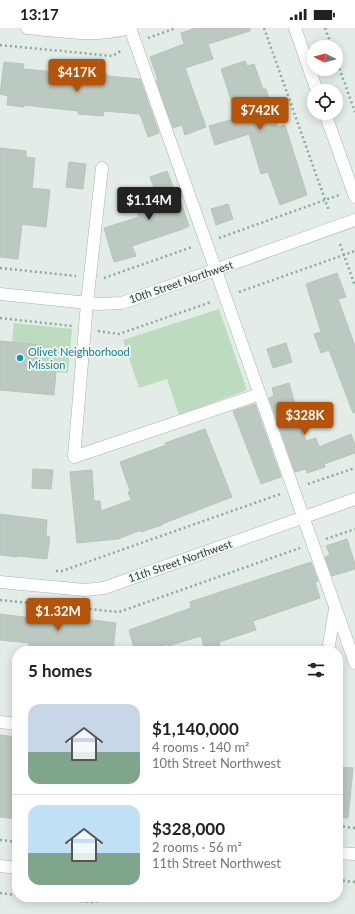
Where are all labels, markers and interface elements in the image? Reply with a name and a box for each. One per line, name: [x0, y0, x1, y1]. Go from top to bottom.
text: 13:17: [20, 5, 59, 23]
north arrow: [307, 40, 343, 76]
map controls: [307, 40, 343, 120]
pin: $417K: [49, 59, 105, 93]
text: $417K: [57, 64, 97, 80]
button: locate: [307, 84, 343, 120]
pin: $742K: [232, 97, 288, 131]
text: $742K: [240, 102, 280, 118]
pin: $1.14M: [116, 187, 182, 221]
text: $1.14M: [126, 192, 172, 208]
street label: 10th Street Northwest: [127, 258, 235, 305]
place label: Olivet Neighborhood Mission: [28, 345, 130, 371]
marker: Olivet Neighborhood Mission: [15, 353, 25, 363]
pin: $328K: [277, 402, 333, 436]
text: $328K: [285, 407, 325, 423]
street label: 11th Street Northwest: [126, 537, 234, 584]
pin: $1.32M: [25, 598, 91, 632]
text: $1.32M: [35, 603, 81, 619]
icon: filters: [305, 659, 327, 681]
text: 5 homes: [28, 660, 92, 681]
text: $1,140,000: [152, 718, 239, 739]
icon: home: [60, 720, 108, 768]
text: 4 rooms · 140 m²: [152, 739, 249, 755]
text: 10th Street Northwest: [152, 755, 281, 771]
text: $328,000: [152, 818, 225, 839]
icon: home: [60, 821, 108, 869]
text: 2 rooms · 56 m²: [152, 839, 242, 855]
text: 11th Street Northwest: [152, 855, 281, 871]

